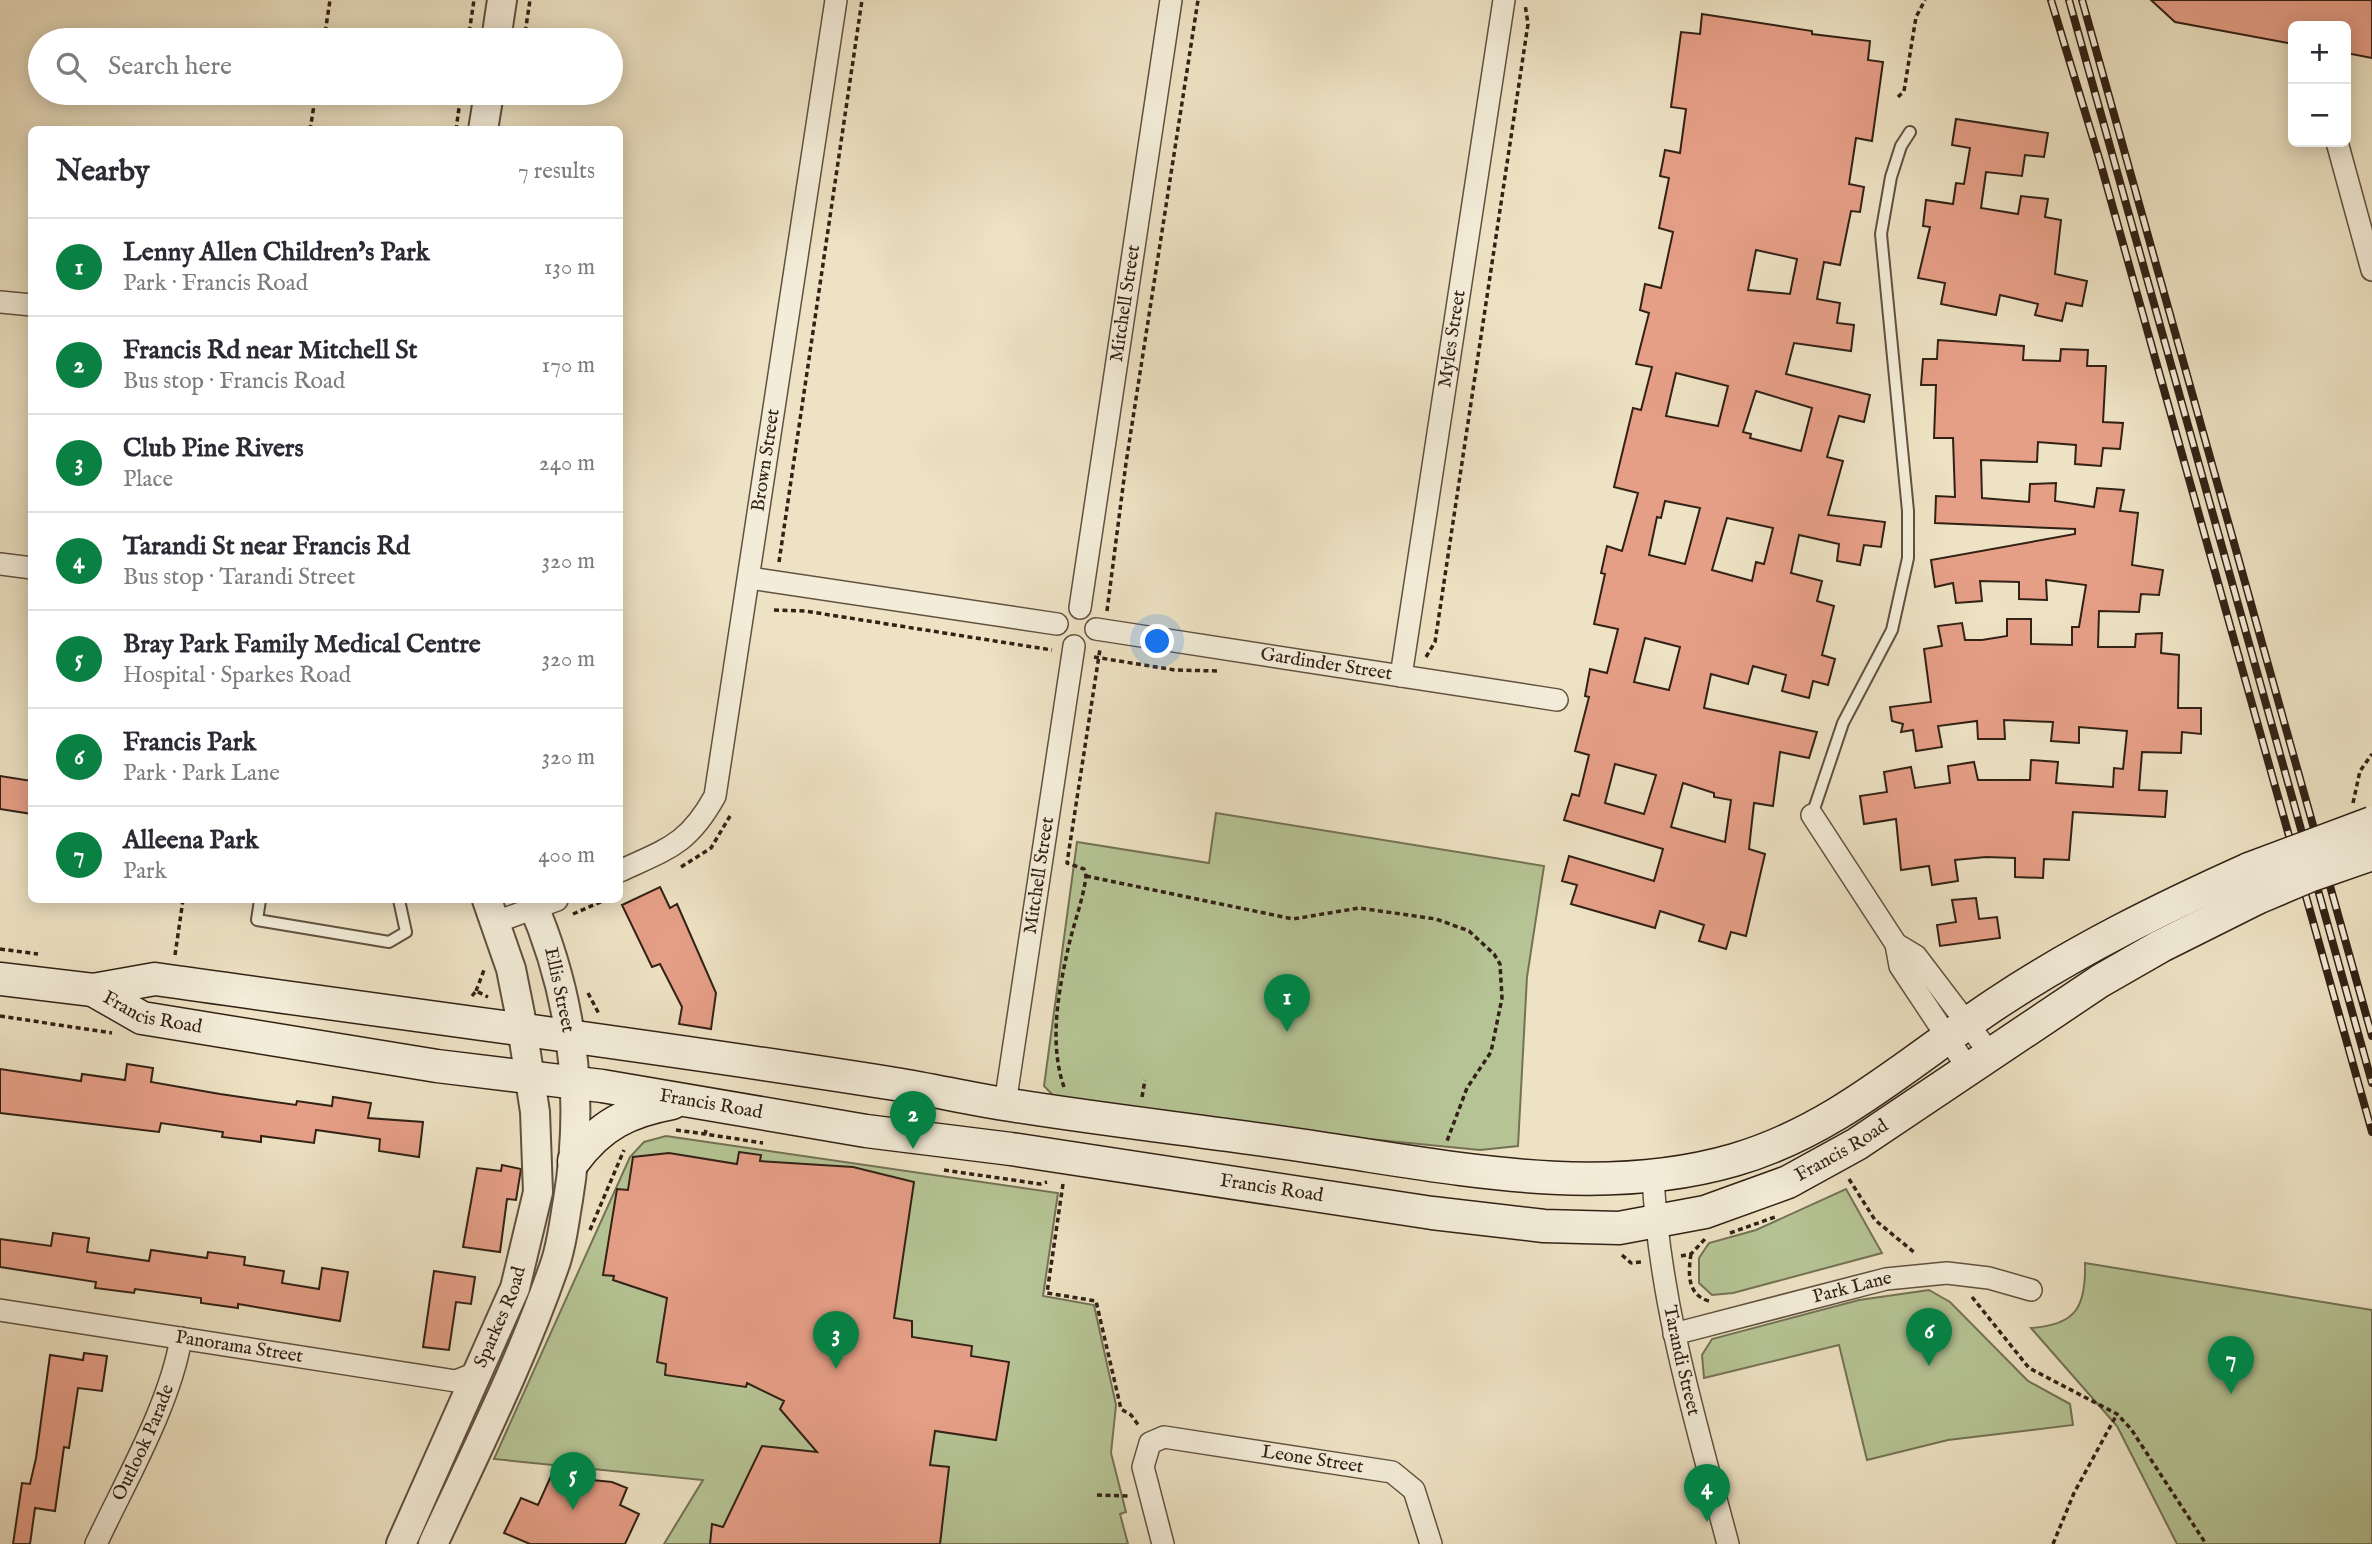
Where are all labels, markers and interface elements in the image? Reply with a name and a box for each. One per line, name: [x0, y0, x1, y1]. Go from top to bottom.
map controls: [2288, 21, 2351, 147]
button: +: [2288, 21, 2351, 84]
search box: [28, 28, 623, 105]
icon: search: [52, 48, 90, 86]
text: Search here: [108, 50, 232, 83]
button: −: [2288, 84, 2351, 147]
text: Nearby: [56, 153, 149, 191]
text: 7 results: [518, 157, 595, 186]
text: Lenny Allen Children's Park: [123, 236, 430, 269]
street label: Mitchell Street: [1105, 243, 1146, 364]
text: 1: [75, 253, 83, 282]
text: 130 m: [544, 253, 595, 282]
text: Park · Francis Road: [123, 269, 308, 298]
street label: Myles Street: [1433, 288, 1472, 389]
text: Francis Rd near Mitchell St: [123, 334, 417, 367]
text: 2: [74, 351, 84, 380]
text: 170 m: [542, 351, 595, 380]
text: Bus stop · Francis Road: [123, 367, 345, 396]
street label: Brown Street: [746, 407, 786, 513]
text: Club Pine Rivers: [123, 432, 304, 465]
text: 3: [75, 449, 83, 478]
text: 240 m: [539, 449, 595, 478]
text: Place: [123, 465, 173, 494]
text: Tarandi St near Francis Rd: [123, 530, 410, 563]
text: 4: [73, 547, 85, 576]
text: 320 m: [542, 547, 595, 576]
text: Bus stop · Tarandi Street: [123, 563, 355, 592]
your location: [1140, 624, 1174, 658]
text: Bray Park Family Medical Centre: [123, 628, 481, 661]
street label: Gardinder Street: [1259, 642, 1394, 687]
text: 5: [75, 645, 83, 674]
text: 320 m: [542, 645, 595, 674]
text: Hospital · Sparkes Road: [123, 661, 351, 690]
text: Francis Park: [123, 726, 256, 759]
text: 6: [74, 743, 84, 772]
text: 320 m: [542, 743, 595, 772]
text: Park · Park Lane: [123, 759, 280, 788]
street label: Mitchell Street: [1019, 815, 1060, 936]
text: Alleena Park: [123, 824, 259, 857]
text: 7: [74, 841, 84, 870]
text: 400 m: [538, 841, 595, 870]
text: Park: [123, 857, 167, 886]
street label: Ellis Street: [538, 945, 580, 1035]
pin: 1: [1264, 974, 1310, 1032]
street label: Francis Road: [98, 986, 205, 1040]
street label: Francis Road: [658, 1084, 765, 1125]
pin: 2: [890, 1091, 936, 1149]
street label: Francis Road: [1791, 1114, 1894, 1188]
street label: Francis Road: [1218, 1169, 1326, 1208]
street label: Sparkes Road: [469, 1263, 532, 1372]
street label: Park Lane: [1810, 1266, 1893, 1310]
street label: Tarandi Street: [1657, 1303, 1706, 1419]
pin: 6: [1906, 1308, 1952, 1366]
pin: 3: [813, 1311, 859, 1369]
street label: Panorama Street: [174, 1325, 305, 1369]
pin: 7: [2208, 1336, 2254, 1394]
street label: Outlook Parade: [107, 1381, 180, 1505]
street label: Leone Street: [1260, 1440, 1366, 1480]
pin: 5: [550, 1452, 596, 1510]
pin: 4: [1684, 1464, 1730, 1522]

